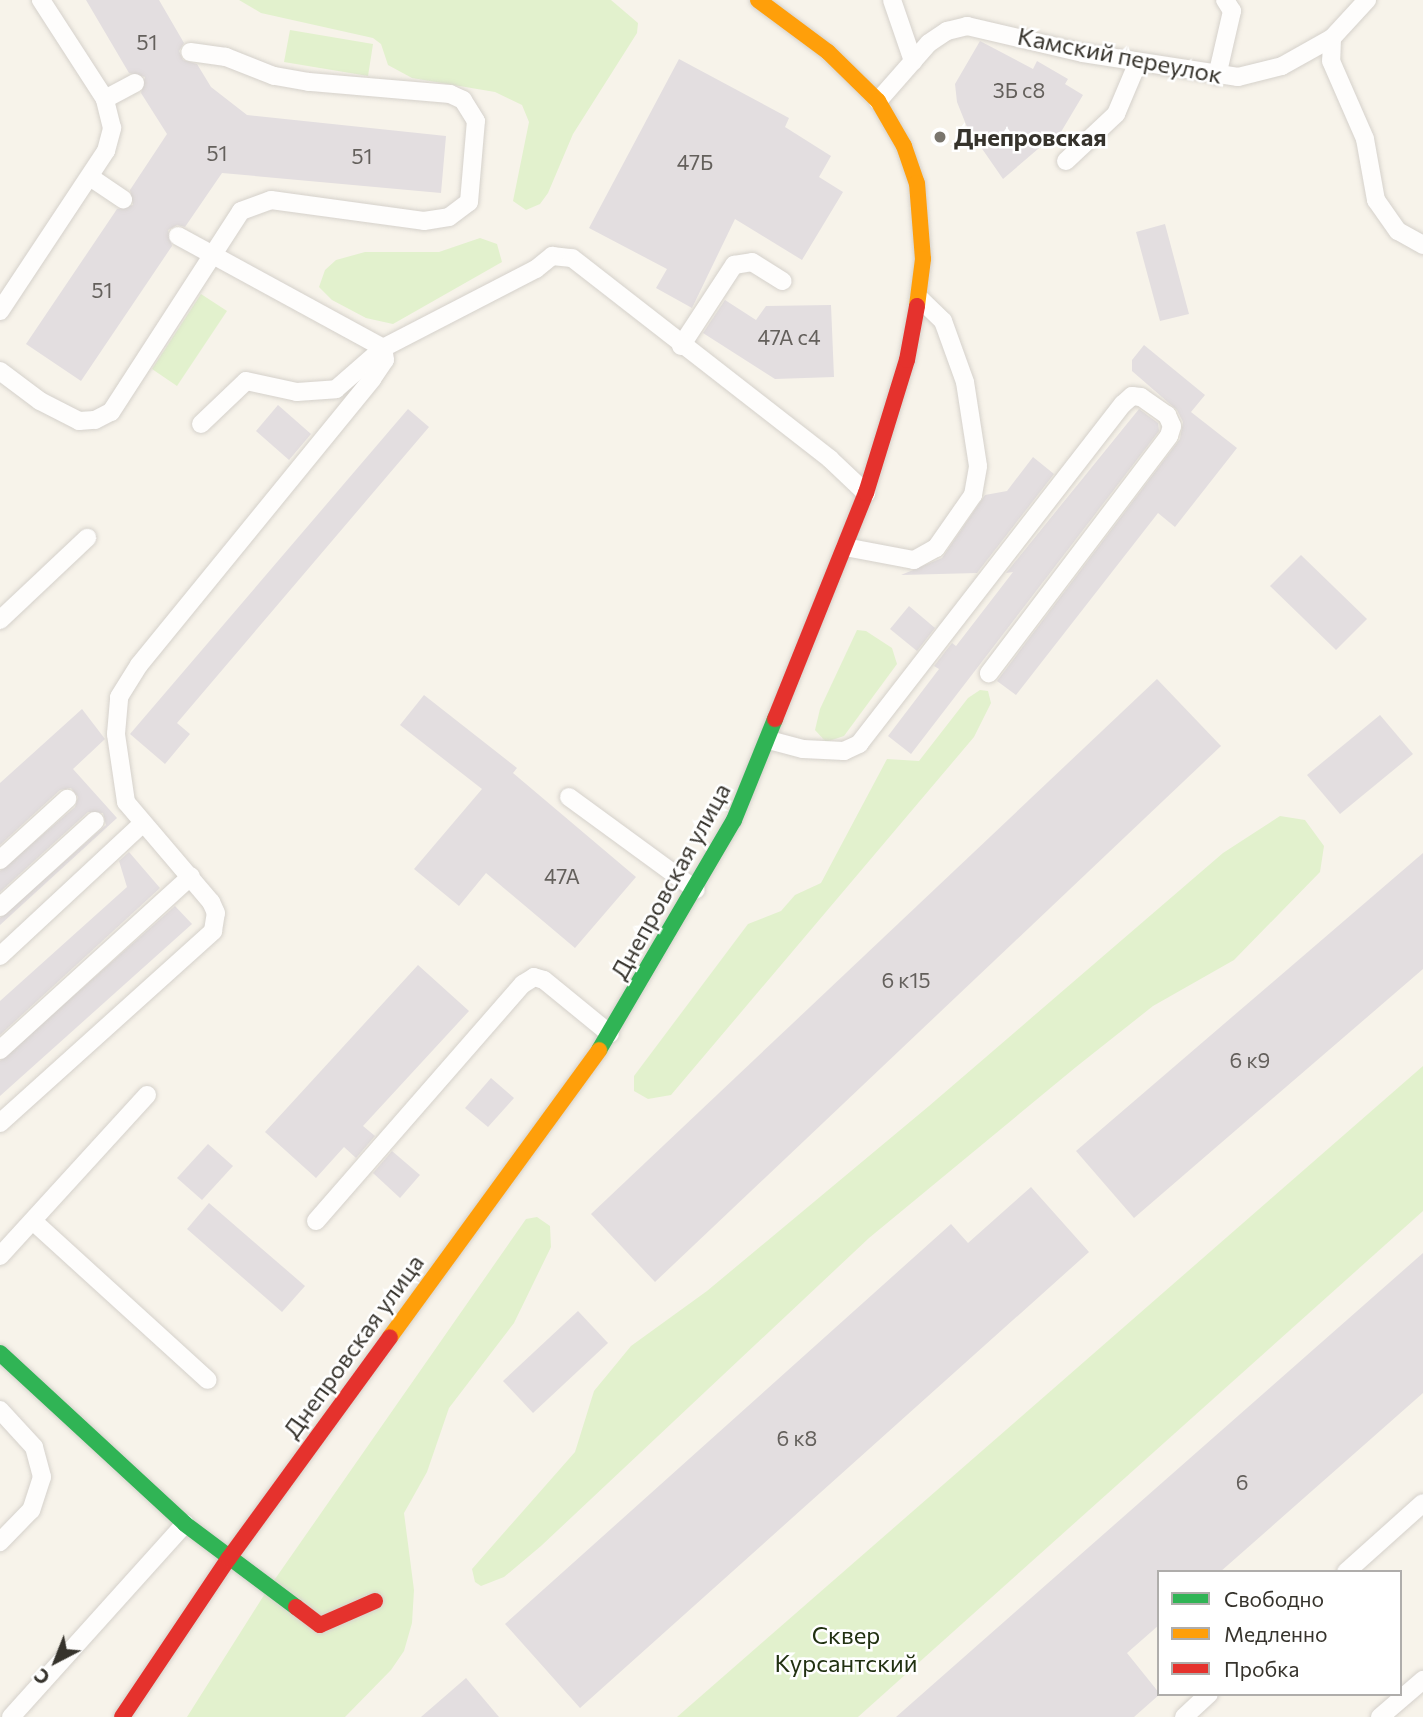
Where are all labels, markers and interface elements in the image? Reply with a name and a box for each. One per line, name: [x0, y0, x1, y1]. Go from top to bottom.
street label: Камский переулок: [1015, 21, 1225, 89]
house number: 51: [136, 29, 158, 55]
house number: 3Б с8: [993, 77, 1045, 103]
place label: Днепровская: [954, 123, 1106, 151]
marker: Днепровская: [932, 129, 948, 145]
house number: 51: [206, 140, 228, 166]
house number: 51: [351, 143, 373, 169]
house number: 47Б: [677, 149, 713, 175]
house number: 51: [91, 277, 113, 303]
house number: 47А с4: [758, 324, 820, 350]
street label: Днепровская улица: [604, 778, 736, 984]
house number: 47А: [544, 863, 580, 889]
house number: 6 к15: [881, 967, 931, 993]
house number: 6 к9: [1230, 1047, 1270, 1073]
street label: Днепровская улица: [277, 1249, 429, 1443]
house number: 6 к8: [777, 1425, 817, 1451]
house number: 6: [1236, 1469, 1248, 1495]
legend: [1157, 1570, 1402, 1696]
text: Свободно: [1224, 1586, 1324, 1611]
park label: Сквер Курсантский: [774, 1621, 918, 1677]
text: Медленно: [1224, 1621, 1328, 1646]
north arrow: [21, 1626, 91, 1696]
text: Пробка: [1224, 1656, 1299, 1681]
text: С: [29, 1664, 54, 1690]

